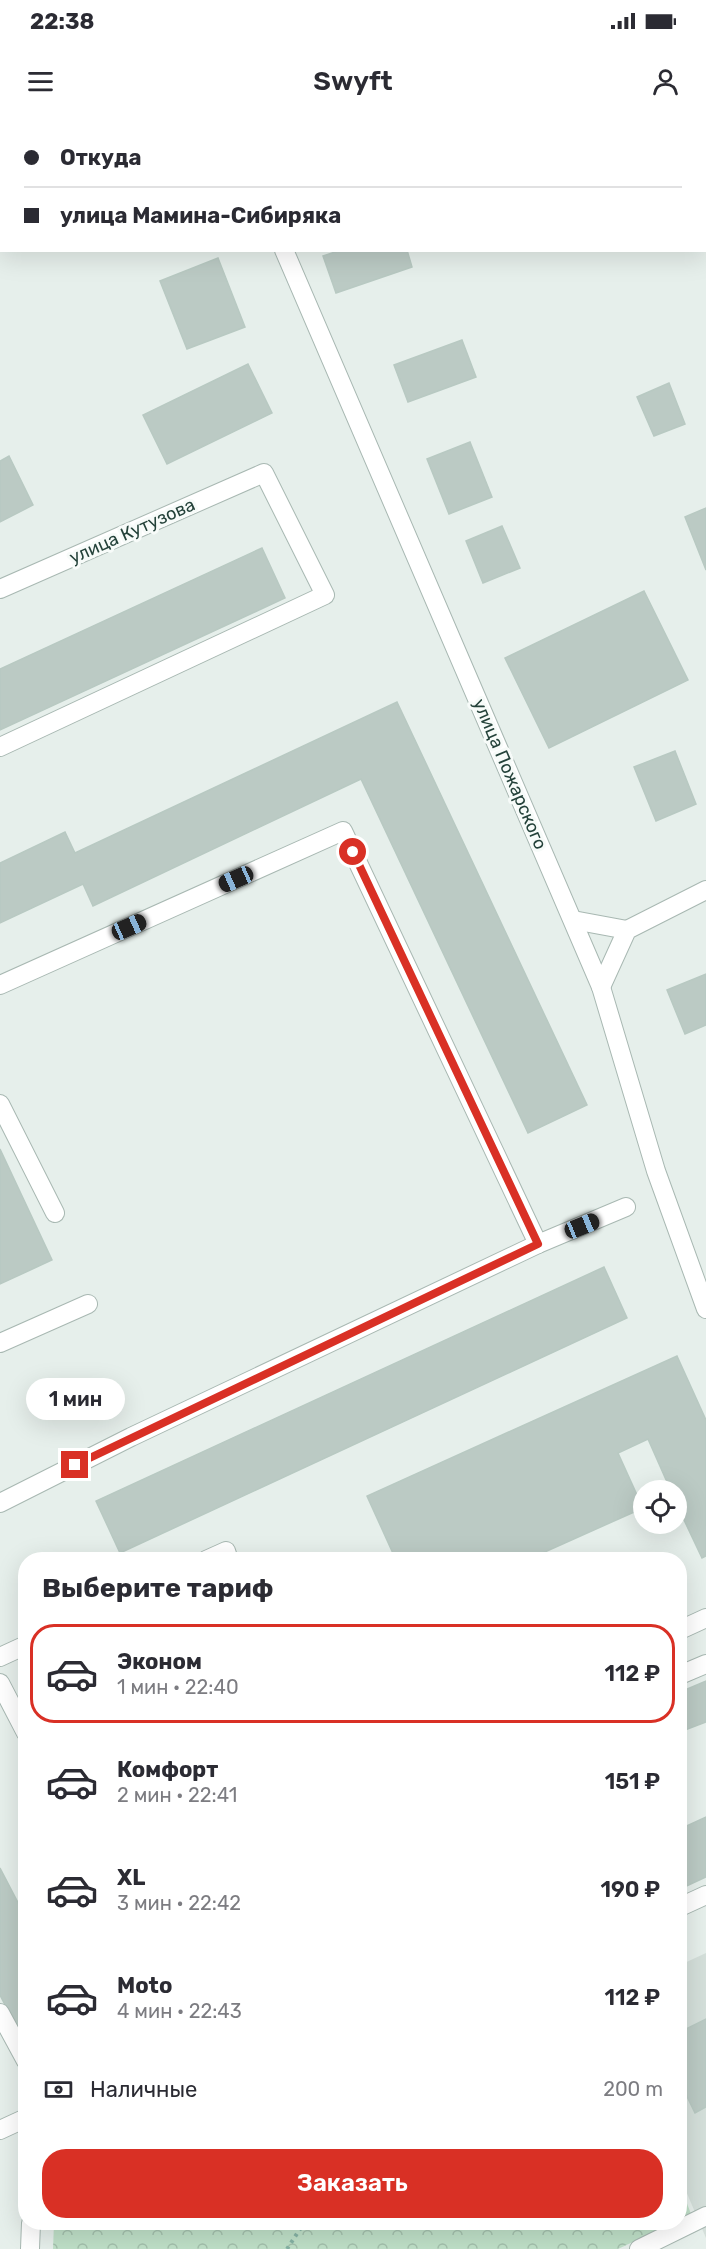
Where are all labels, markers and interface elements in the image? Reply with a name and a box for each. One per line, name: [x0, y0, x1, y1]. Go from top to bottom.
text: 22:38: [30, 8, 94, 35]
icon: menu: [24, 65, 57, 98]
text: Swyft: [313, 65, 393, 97]
icon: person: [649, 65, 682, 98]
text: Откуда: [60, 144, 142, 171]
text: улица Мамина-Сибиряка: [60, 202, 341, 229]
street label: улица Кутузова: [66, 493, 198, 569]
street label: улица Пожарского: [468, 695, 552, 853]
route start: [339, 838, 366, 865]
car: [216, 863, 256, 895]
car: [109, 911, 149, 943]
car: [562, 1211, 602, 1241]
callout: 1 мин: [26, 1378, 124, 1420]
text: 1 мин: [49, 1387, 102, 1411]
route end: [61, 1451, 88, 1478]
map controls: [633, 1480, 687, 1534]
button: locate: [633, 1480, 687, 1534]
text: Выберите тариф: [42, 1572, 273, 1604]
icon: car: [45, 1647, 99, 1701]
text: Эконом: [117, 1648, 202, 1675]
text: 112 ₽: [605, 1660, 660, 1687]
text: 1 мин · 22:40: [117, 1675, 239, 1699]
icon: car: [45, 1755, 99, 1809]
text: Комфорт: [117, 1756, 218, 1783]
text: 151 ₽: [605, 1768, 660, 1795]
text: 2 мин · 22:41: [117, 1783, 237, 1807]
icon: car: [45, 1863, 99, 1917]
text: XL: [117, 1864, 145, 1891]
text: 190 ₽: [600, 1876, 660, 1903]
text: 3 мин · 22:42: [117, 1891, 241, 1915]
icon: car: [45, 1971, 99, 2025]
text: Moto: [117, 1972, 172, 1999]
text: 112 ₽: [605, 1984, 660, 2011]
text: 4 мин · 22:43: [117, 1999, 242, 2023]
icon: cash: [42, 2073, 75, 2106]
text: Наличные: [90, 2076, 197, 2103]
text: 200 m: [603, 2077, 663, 2101]
button: Заказать: [42, 2149, 663, 2218]

